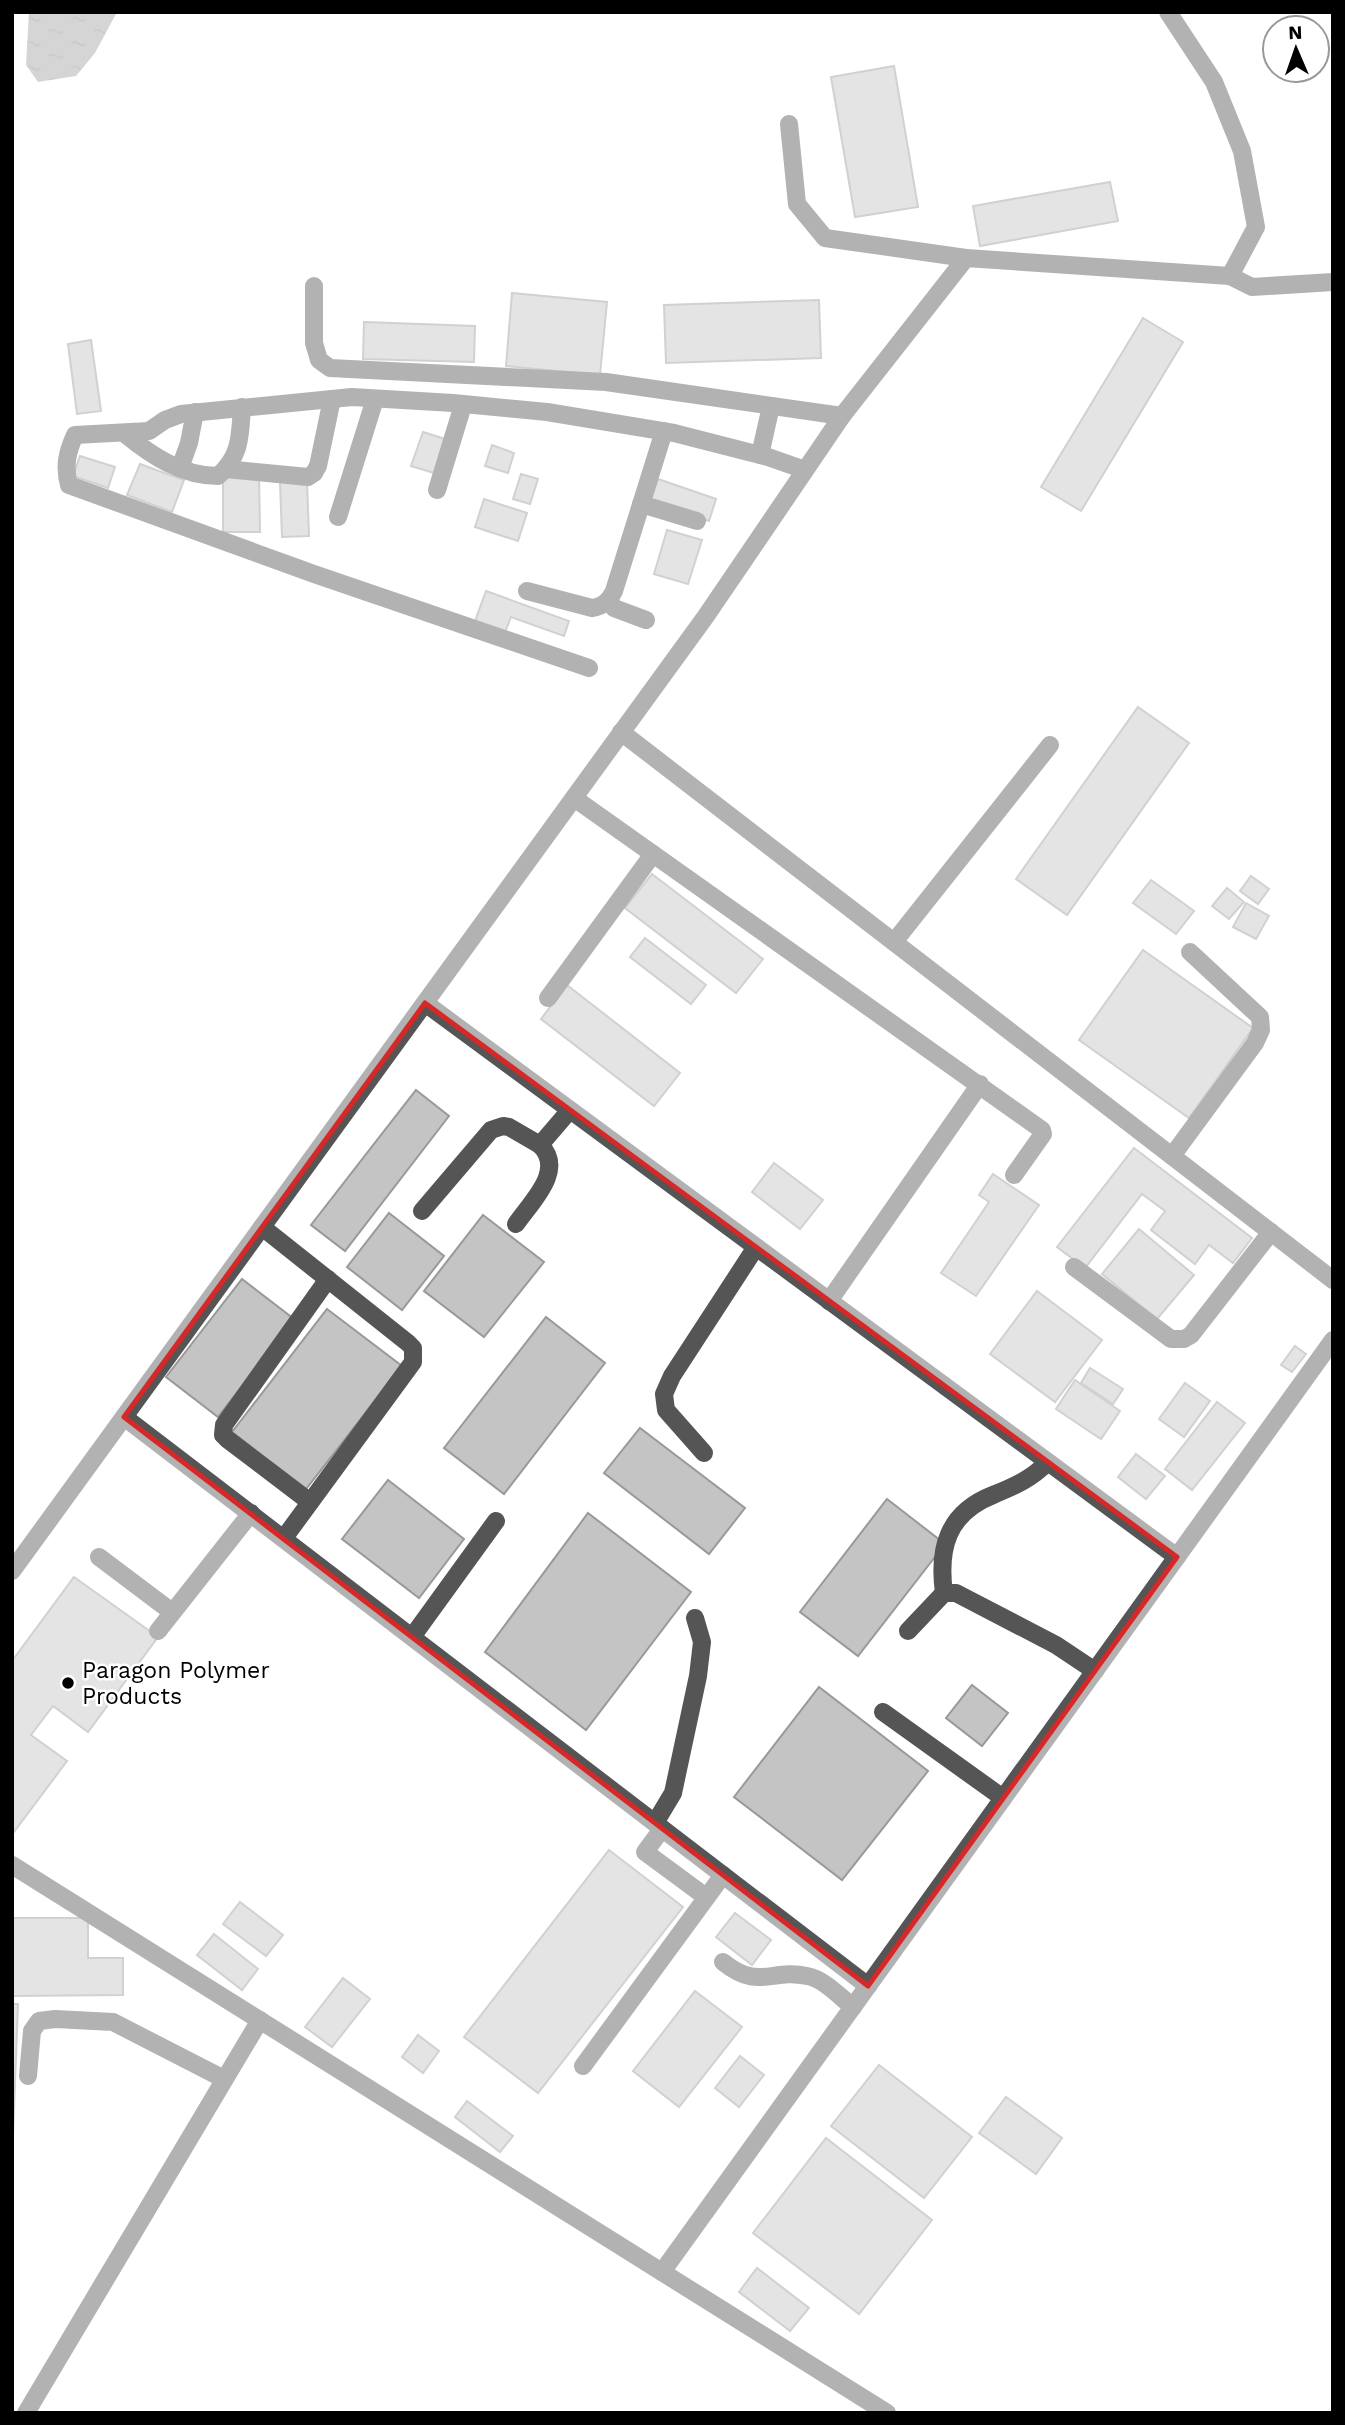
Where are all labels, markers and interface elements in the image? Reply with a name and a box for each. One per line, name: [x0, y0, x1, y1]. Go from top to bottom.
north arrow: [1261, 14, 1331, 84]
text: N: [1288, 21, 1303, 44]
place label: Paragon Polymer Products: [82, 1657, 270, 1710]
marker: Paragon Polymer Products: [60, 1675, 76, 1691]

